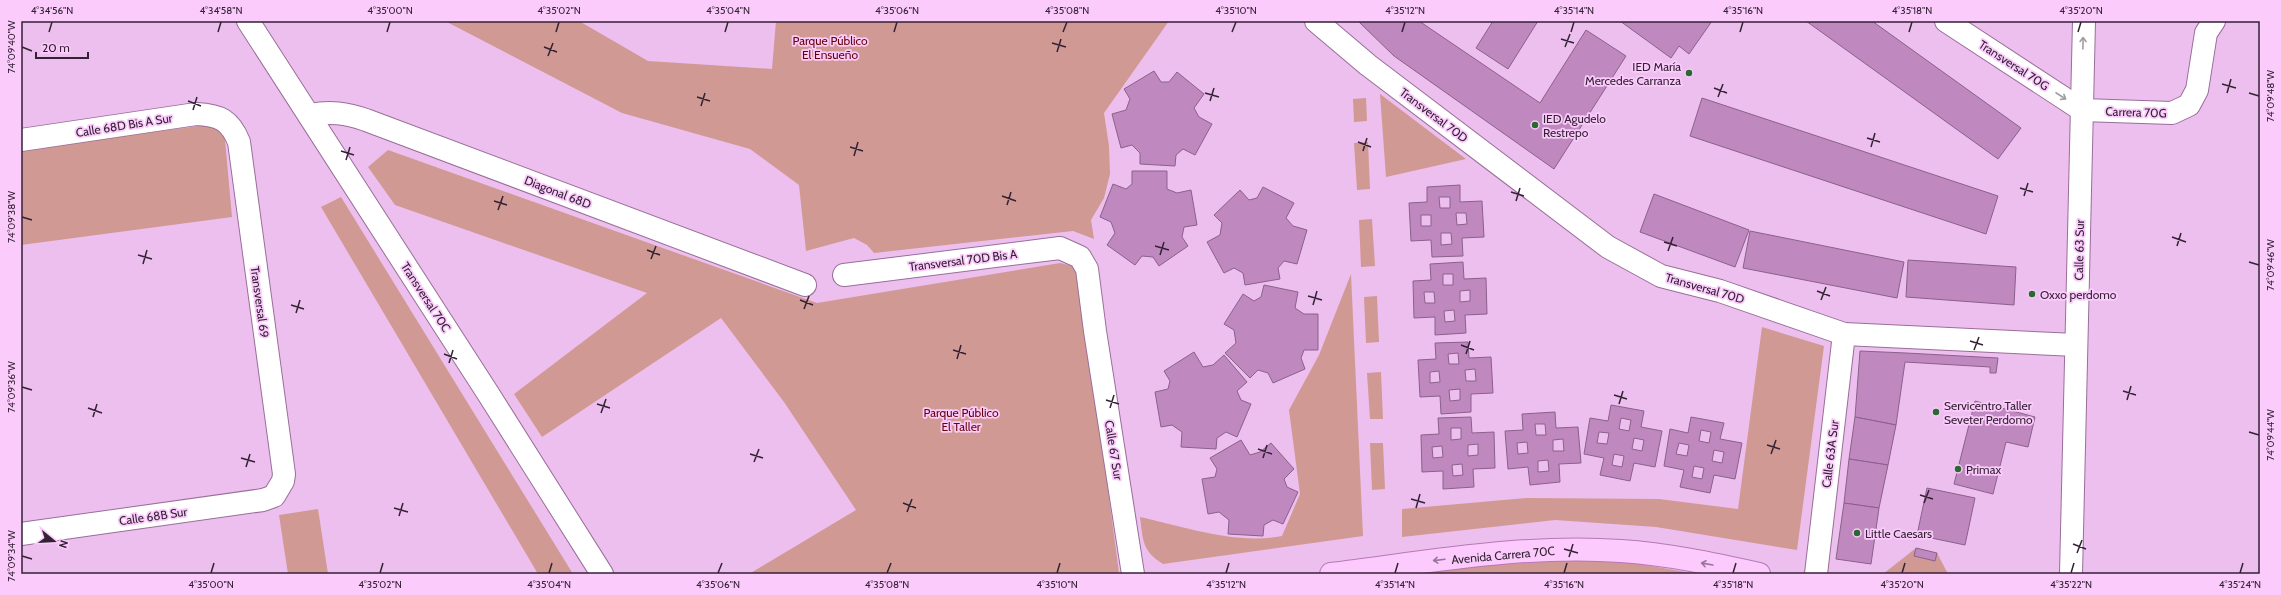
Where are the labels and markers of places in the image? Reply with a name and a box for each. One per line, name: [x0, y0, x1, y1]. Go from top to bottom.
place label: IED María Mercedes Carranza: [1585, 59, 1681, 88]
marker: IED María Mercedes Carranza: [1684, 68, 1694, 78]
place label: IED Agudelo Restrepo: [1543, 111, 1606, 140]
marker: IED Agudelo Restrepo: [1530, 120, 1540, 130]
place label: Oxxo perdomo: [2040, 287, 2117, 302]
marker: Oxxo perdomo: [2027, 289, 2037, 299]
place label: Servicentro Taller Seveter Perdomo: [1944, 398, 2033, 427]
marker: Servicentro Taller Seveter Perdomo: [1931, 407, 1941, 417]
place label: Primax: [1966, 462, 2001, 477]
marker: Primax: [1953, 464, 1963, 474]
place label: Little Caesars: [1865, 526, 1932, 541]
marker: Little Caesars: [1852, 528, 1862, 538]

